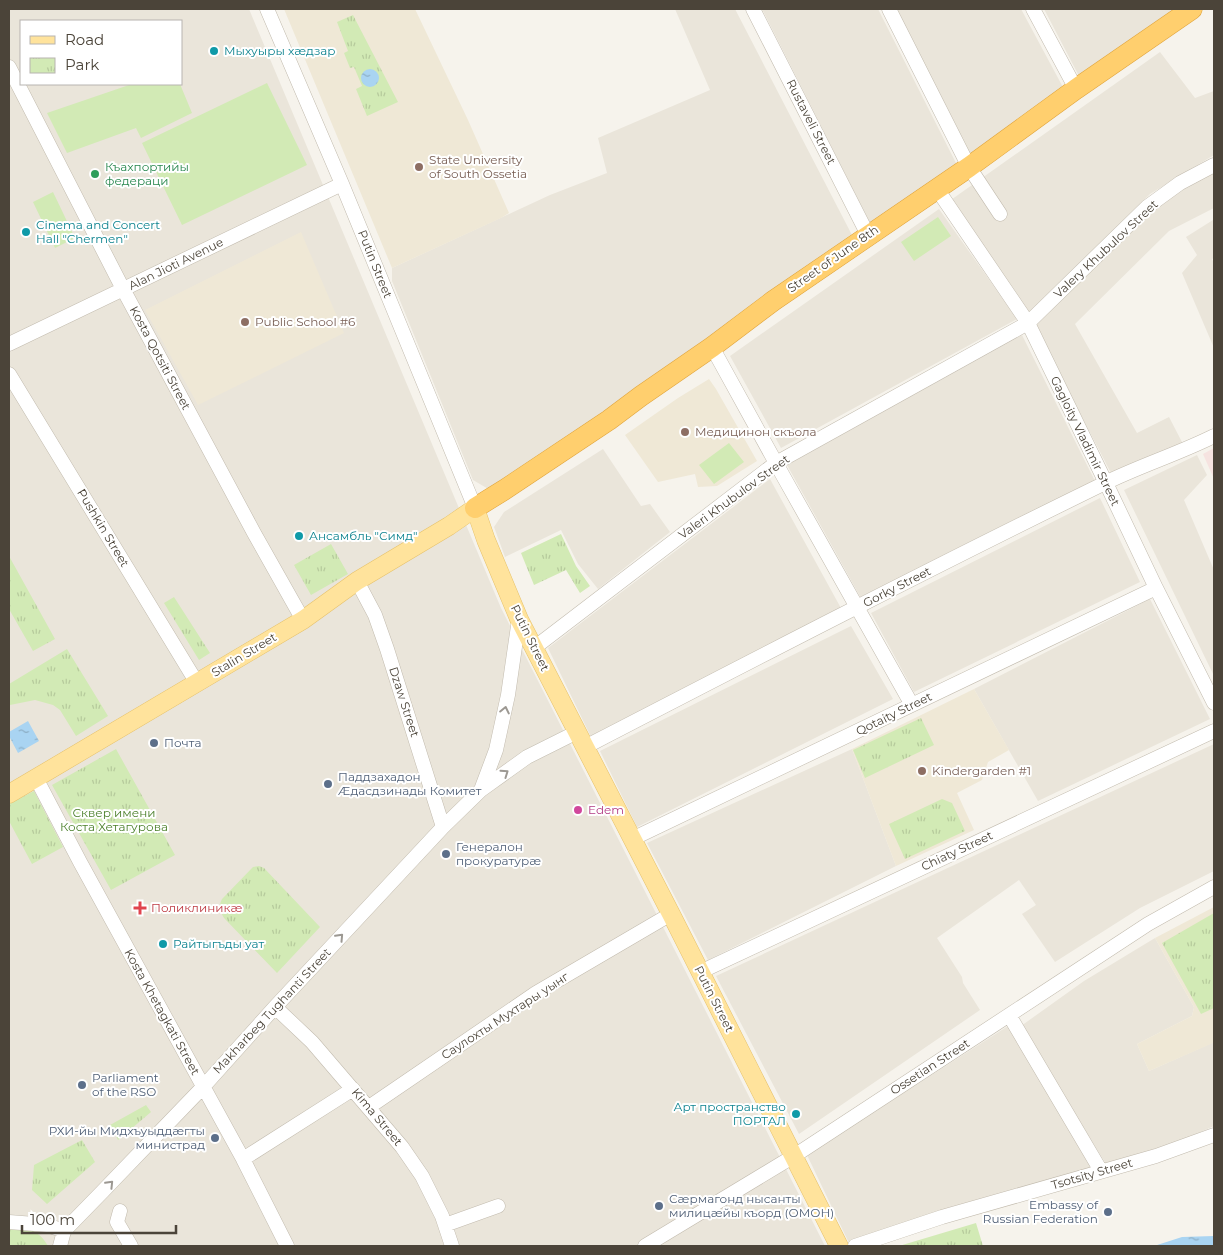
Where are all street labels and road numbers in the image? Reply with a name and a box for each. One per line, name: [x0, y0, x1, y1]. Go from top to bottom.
street label: Rustaveli Street: [784, 77, 839, 167]
street label: Valery Khubulov Street: [1050, 196, 1161, 301]
street label: Street of June 8th: [784, 222, 881, 296]
street label: Putin Street: [355, 227, 396, 300]
street label: Alan Jioti Avenue: [126, 234, 226, 293]
street label: Kosta Qotsiti Street: [127, 303, 194, 412]
street label: Gagloity Vladimir Street: [1047, 373, 1123, 508]
street label: Valeri Khubulov Street: [675, 451, 792, 542]
street label: Pushkin Street: [74, 486, 133, 570]
street label: Gorky Street: [860, 563, 933, 610]
street label: Putin Street: [508, 602, 553, 674]
street label: Stalin Street: [209, 629, 279, 680]
street label: Dzaw Street: [386, 665, 423, 739]
street label: Qotaity Street: [853, 689, 934, 738]
street label: Chiaty Street: [919, 827, 995, 874]
street label: Makharbeg Tughanti Street: [209, 945, 334, 1077]
street label: Kosta Khetagkati Street: [121, 946, 203, 1078]
street label: Putin Street: [691, 963, 738, 1035]
street label: Саулохты Мухтары уынг: [438, 969, 572, 1062]
street label: Ossetian Street: [887, 1035, 972, 1098]
street label: Kima Street: [349, 1085, 406, 1149]
street label: Tsotsity Street: [1049, 1155, 1134, 1192]

